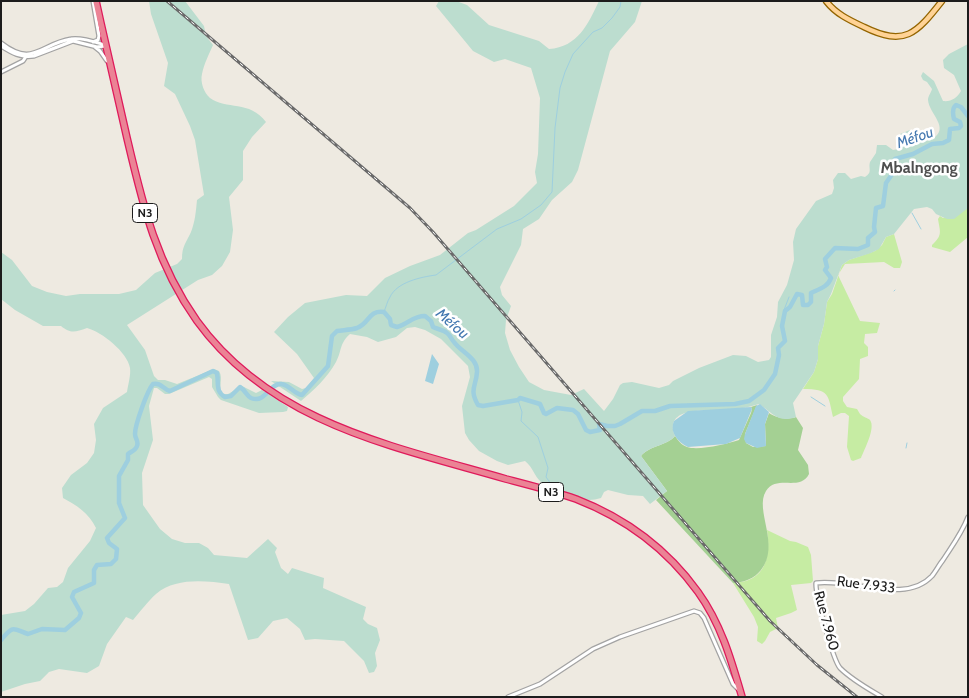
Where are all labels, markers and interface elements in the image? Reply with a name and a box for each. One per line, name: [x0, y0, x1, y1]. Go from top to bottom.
water label: Méfou: [894, 123, 936, 153]
district label: Mbalngong: [880, 158, 958, 178]
road number: N3: [132, 204, 158, 222]
water label: Méfou: [432, 305, 472, 343]
road number: N3: [538, 482, 564, 502]
street label: Rue 7.933: [836, 573, 896, 597]
street label: Rue 7.960: [810, 589, 842, 653]

